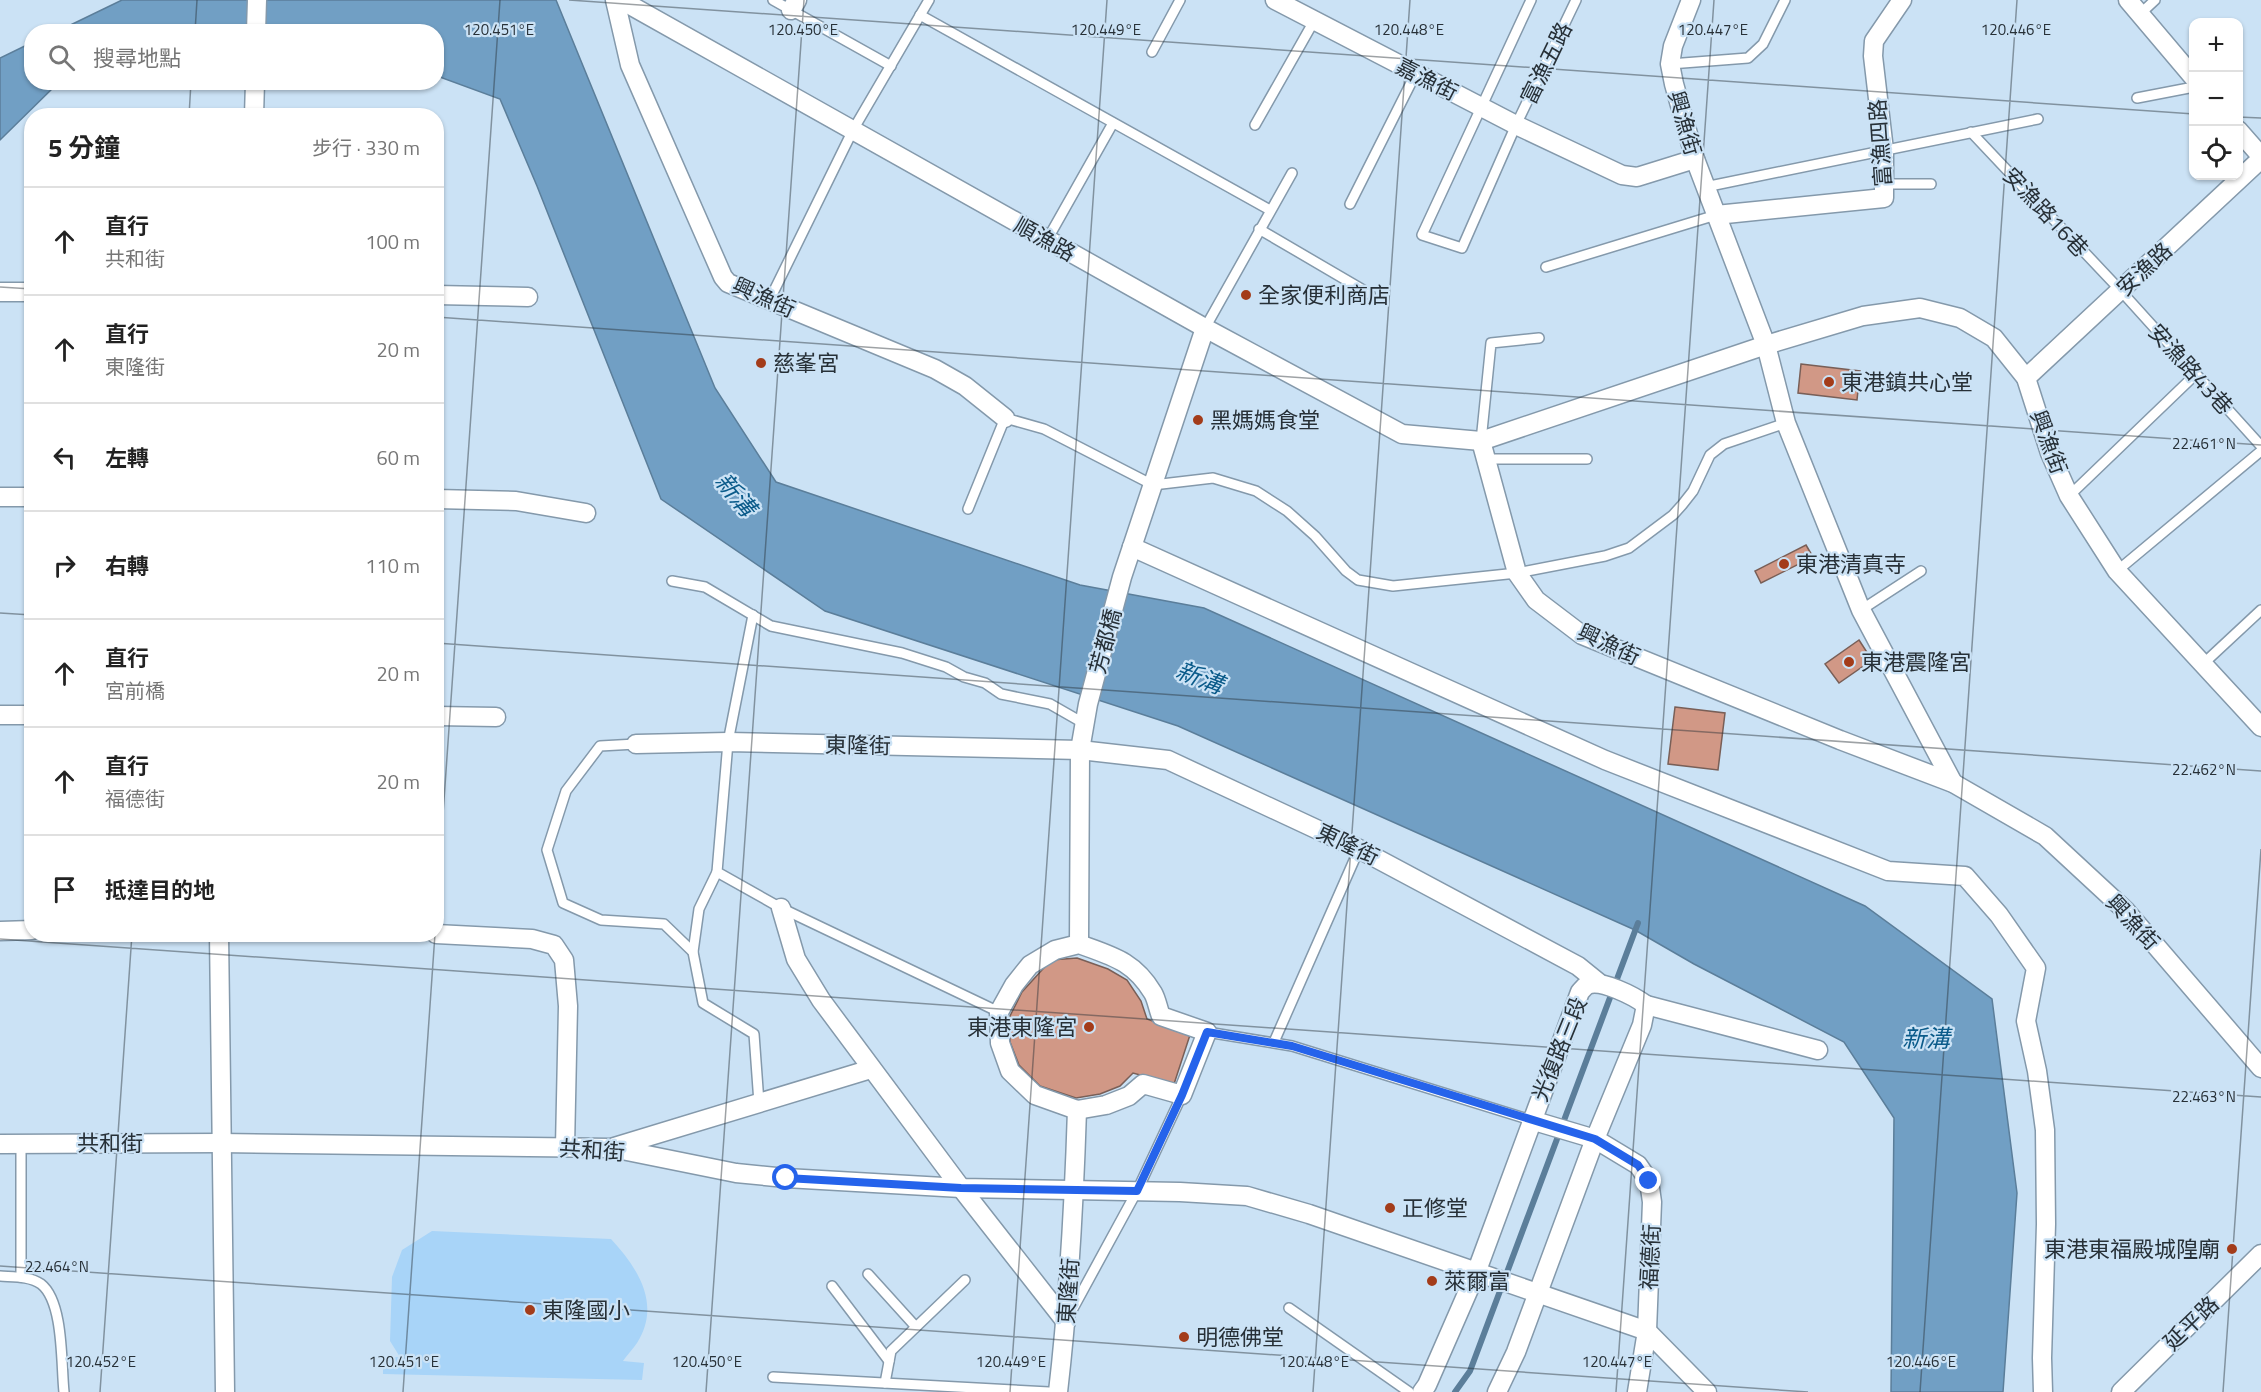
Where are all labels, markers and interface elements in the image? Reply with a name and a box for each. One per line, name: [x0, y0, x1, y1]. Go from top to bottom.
street label: 富漁五路: [1511, 16, 1581, 110]
text: 120.451°E: [464, 18, 534, 41]
text: 120.450°E: [768, 18, 838, 41]
text: 120.449°E: [1071, 18, 1141, 41]
text: 120.448°E: [1374, 18, 1444, 41]
text: 120.447°E: [1678, 18, 1748, 41]
text: 120.446°E: [1981, 18, 2051, 41]
map controls: [2189, 18, 2243, 180]
button: +: [2189, 18, 2243, 72]
search box: [24, 24, 444, 90]
icon: search: [45, 41, 78, 74]
text: 搜尋地點: [93, 41, 181, 75]
street label: 嘉漁街: [1390, 49, 1464, 109]
button: −: [2189, 72, 2243, 126]
street label: 興漁街: [1660, 87, 1710, 159]
street label: 富漁四路: [1860, 98, 1900, 188]
button: locate: [2189, 126, 2243, 180]
text: 5 分鐘: [48, 128, 120, 167]
text: 步行 · 330 m: [312, 132, 420, 163]
street label: 安漁路16巷: [1995, 159, 2097, 265]
street label: 順漁路: [1008, 208, 1082, 270]
text: 直行: [105, 209, 149, 243]
icon: ahead: [48, 225, 81, 258]
text: 100 m: [365, 226, 420, 257]
street label: 安漁路: [2108, 234, 2180, 304]
text: 共和街: [105, 243, 165, 274]
street label: 興漁街: [727, 268, 801, 326]
place label: 全家便利商店: [1258, 278, 1390, 312]
marker: 全家便利商店: [1239, 288, 1253, 302]
street label: 安漁路43巷: [2141, 316, 2241, 422]
text: 直行: [105, 317, 149, 351]
icon: ahead: [48, 333, 81, 366]
text: 20 m: [376, 334, 420, 365]
place label: 慈峯宮: [773, 346, 839, 380]
text: 東隆街: [105, 351, 165, 382]
marker: 慈峯宮: [754, 356, 768, 370]
place label: 東港鎮共心堂: [1841, 365, 1973, 399]
marker: 東港鎮共心堂: [1822, 375, 1836, 389]
place label: 黑媽媽食堂: [1210, 403, 1320, 437]
street label: 興漁街: [2022, 405, 2076, 479]
marker: 黑媽媽食堂: [1191, 413, 1205, 427]
text: 22.461°N: [2172, 432, 2236, 455]
icon: left: [48, 441, 81, 474]
text: 左轉: [105, 441, 149, 475]
text: 60 m: [376, 442, 420, 473]
water label: 新溝: [707, 464, 767, 526]
place label: 東港清真寺: [1796, 547, 1906, 581]
icon: right: [48, 549, 81, 582]
text: 右轉: [105, 549, 149, 583]
text: 110 m: [365, 550, 420, 581]
marker: 東港清真寺: [1777, 557, 1791, 571]
street label: 芳都橋: [1080, 605, 1130, 677]
street label: 興漁街: [1572, 615, 1646, 673]
text: 直行: [105, 641, 149, 675]
place label: 東港震隆宮: [1861, 645, 1971, 679]
water label: 新溝: [1171, 652, 1232, 703]
marker: 東港震隆宮: [1842, 655, 1856, 669]
icon: ahead: [48, 657, 81, 690]
text: 20 m: [376, 658, 420, 689]
text: 宮前橋: [105, 675, 165, 706]
street label: 東隆街: [825, 727, 891, 763]
text: 直行: [105, 749, 149, 783]
text: 22.462°N: [2172, 758, 2236, 781]
icon: ahead: [48, 765, 81, 798]
text: 20 m: [376, 766, 420, 797]
text: 福德街: [105, 783, 165, 814]
street label: 東隆街: [1311, 814, 1385, 874]
icon: arrive: [48, 873, 81, 906]
text: 抵達目的地: [105, 873, 215, 907]
street label: 興漁街: [2098, 886, 2168, 958]
street label: 光復路三段: [1523, 992, 1595, 1106]
place label: 東港東隆宮: [967, 1010, 1077, 1044]
marker: 東港東隆宮: [1082, 1020, 1096, 1034]
water label: 新溝: [1902, 1020, 1953, 1056]
text: 22.463°N: [2172, 1085, 2236, 1108]
street label: 共和街: [77, 1126, 143, 1160]
street label: 共和街: [558, 1131, 626, 1169]
route start: [772, 1164, 798, 1190]
route end: [1635, 1167, 1661, 1193]
place label: 正修堂: [1402, 1191, 1468, 1225]
marker: 正修堂: [1383, 1201, 1397, 1215]
street label: 福德街: [1631, 1223, 1669, 1291]
place label: 東港東福殿城隍廟: [2044, 1232, 2220, 1266]
marker: 東港東福殿城隍廟: [2225, 1242, 2239, 1256]
text: 22.464°N: [25, 1255, 89, 1278]
street label: 東隆街: [1049, 1257, 1087, 1325]
place label: 萊爾富: [1444, 1264, 1510, 1298]
marker: 萊爾富: [1425, 1274, 1439, 1288]
street label: 延平路: [2155, 1288, 2227, 1358]
place label: 東隆國小: [542, 1293, 630, 1327]
marker: 東隆國小: [523, 1303, 537, 1317]
place label: 明德佛堂: [1196, 1320, 1284, 1354]
marker: 明德佛堂: [1177, 1330, 1191, 1344]
text: 120.452°E: [66, 1350, 136, 1373]
text: 120.451°E: [369, 1350, 439, 1373]
text: 120.450°E: [672, 1350, 742, 1373]
text: 120.449°E: [976, 1350, 1046, 1373]
text: 120.448°E: [1279, 1350, 1349, 1373]
text: 120.447°E: [1582, 1350, 1652, 1373]
text: 120.446°E: [1886, 1350, 1956, 1373]

